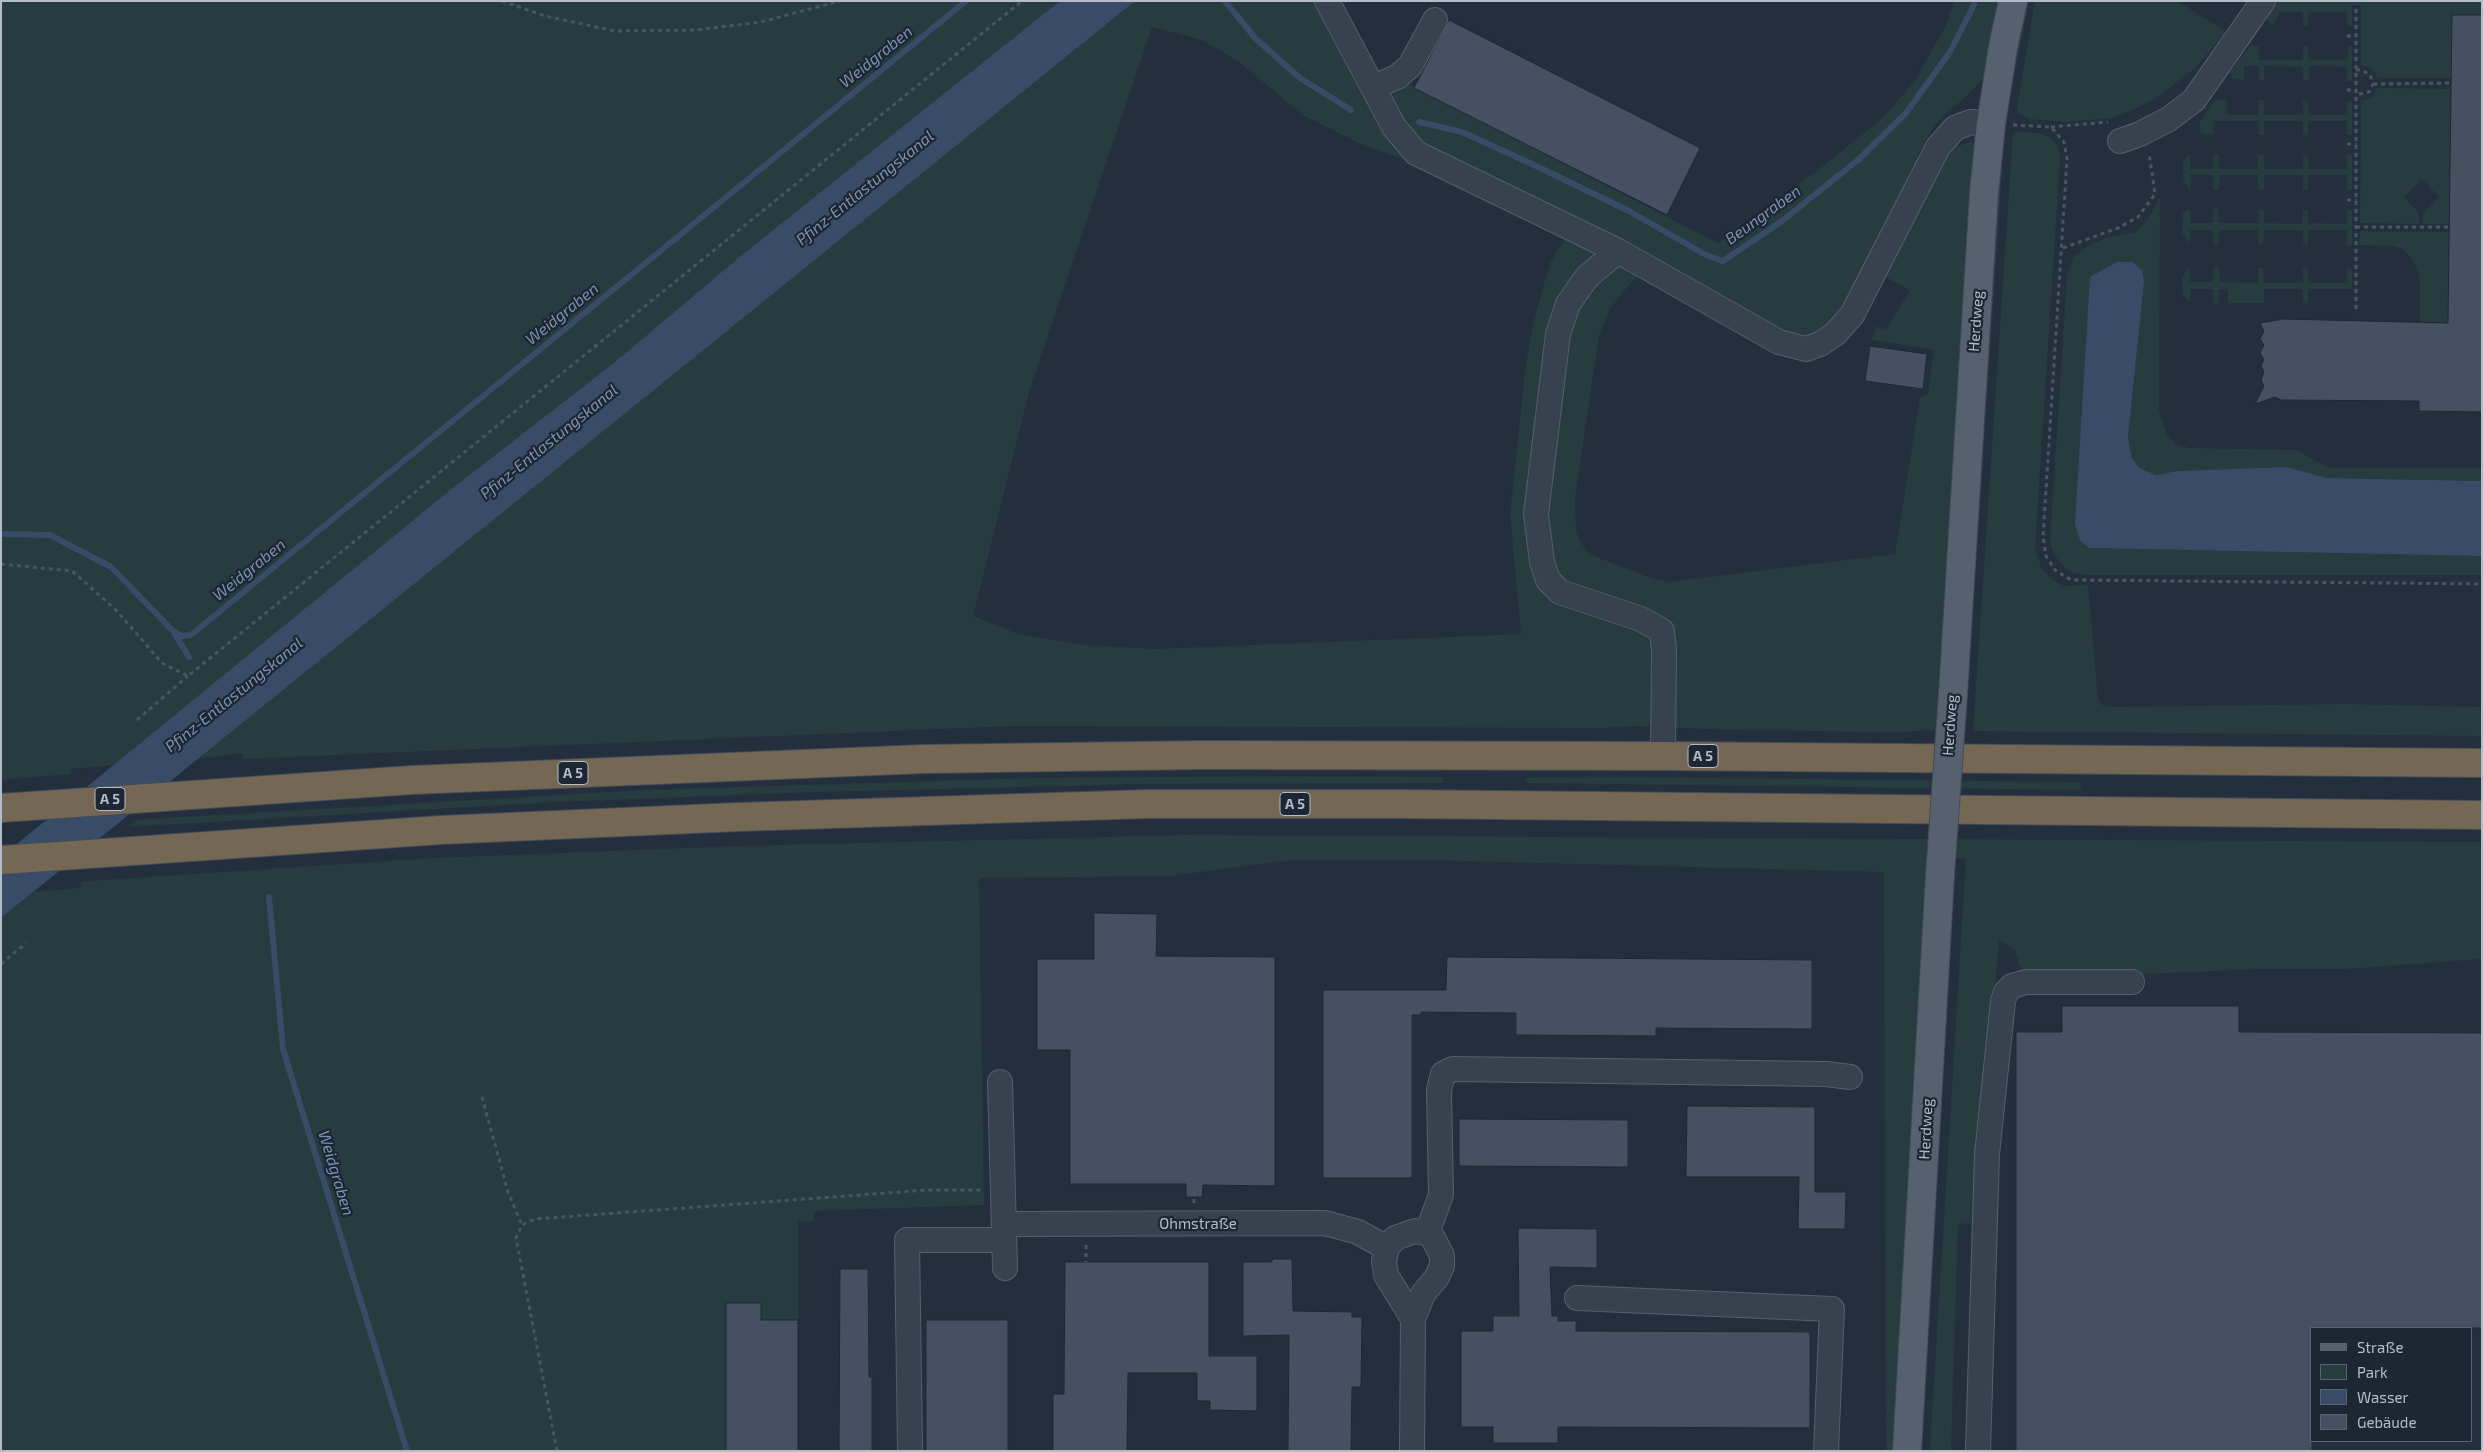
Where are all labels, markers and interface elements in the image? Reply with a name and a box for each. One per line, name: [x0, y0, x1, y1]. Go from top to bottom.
water label: Weidgraben: [836, 22, 916, 92]
water label: Pfinz-Entlastungskanal: [792, 127, 938, 249]
water label: Beungraben: [1722, 181, 1804, 249]
water label: Weidgraben: [522, 279, 602, 349]
street label: Herdweg: [1965, 290, 1987, 352]
water label: Pfinz-Entlastungskanal: [476, 381, 622, 503]
water label: Weidgraben: [209, 535, 289, 605]
water label: Pfinz-Entlastungskanal: [161, 634, 307, 756]
street label: Herdweg: [1939, 694, 1961, 756]
road number: A 5: [1688, 744, 1718, 768]
road number: A 5: [558, 761, 588, 784]
road number: A 5: [95, 788, 125, 811]
road number: A 5: [1280, 792, 1310, 816]
street label: Herdweg: [1915, 1098, 1937, 1160]
water label: Weidgraben: [314, 1128, 358, 1218]
street label: Ohmstraße: [1159, 1215, 1237, 1233]
legend: [2310, 1327, 2473, 1442]
text: Straße: [2357, 1338, 2403, 1356]
text: Park: [2357, 1363, 2388, 1381]
text: Wasser: [2357, 1388, 2409, 1406]
text: Gebäude: [2357, 1413, 2416, 1431]

